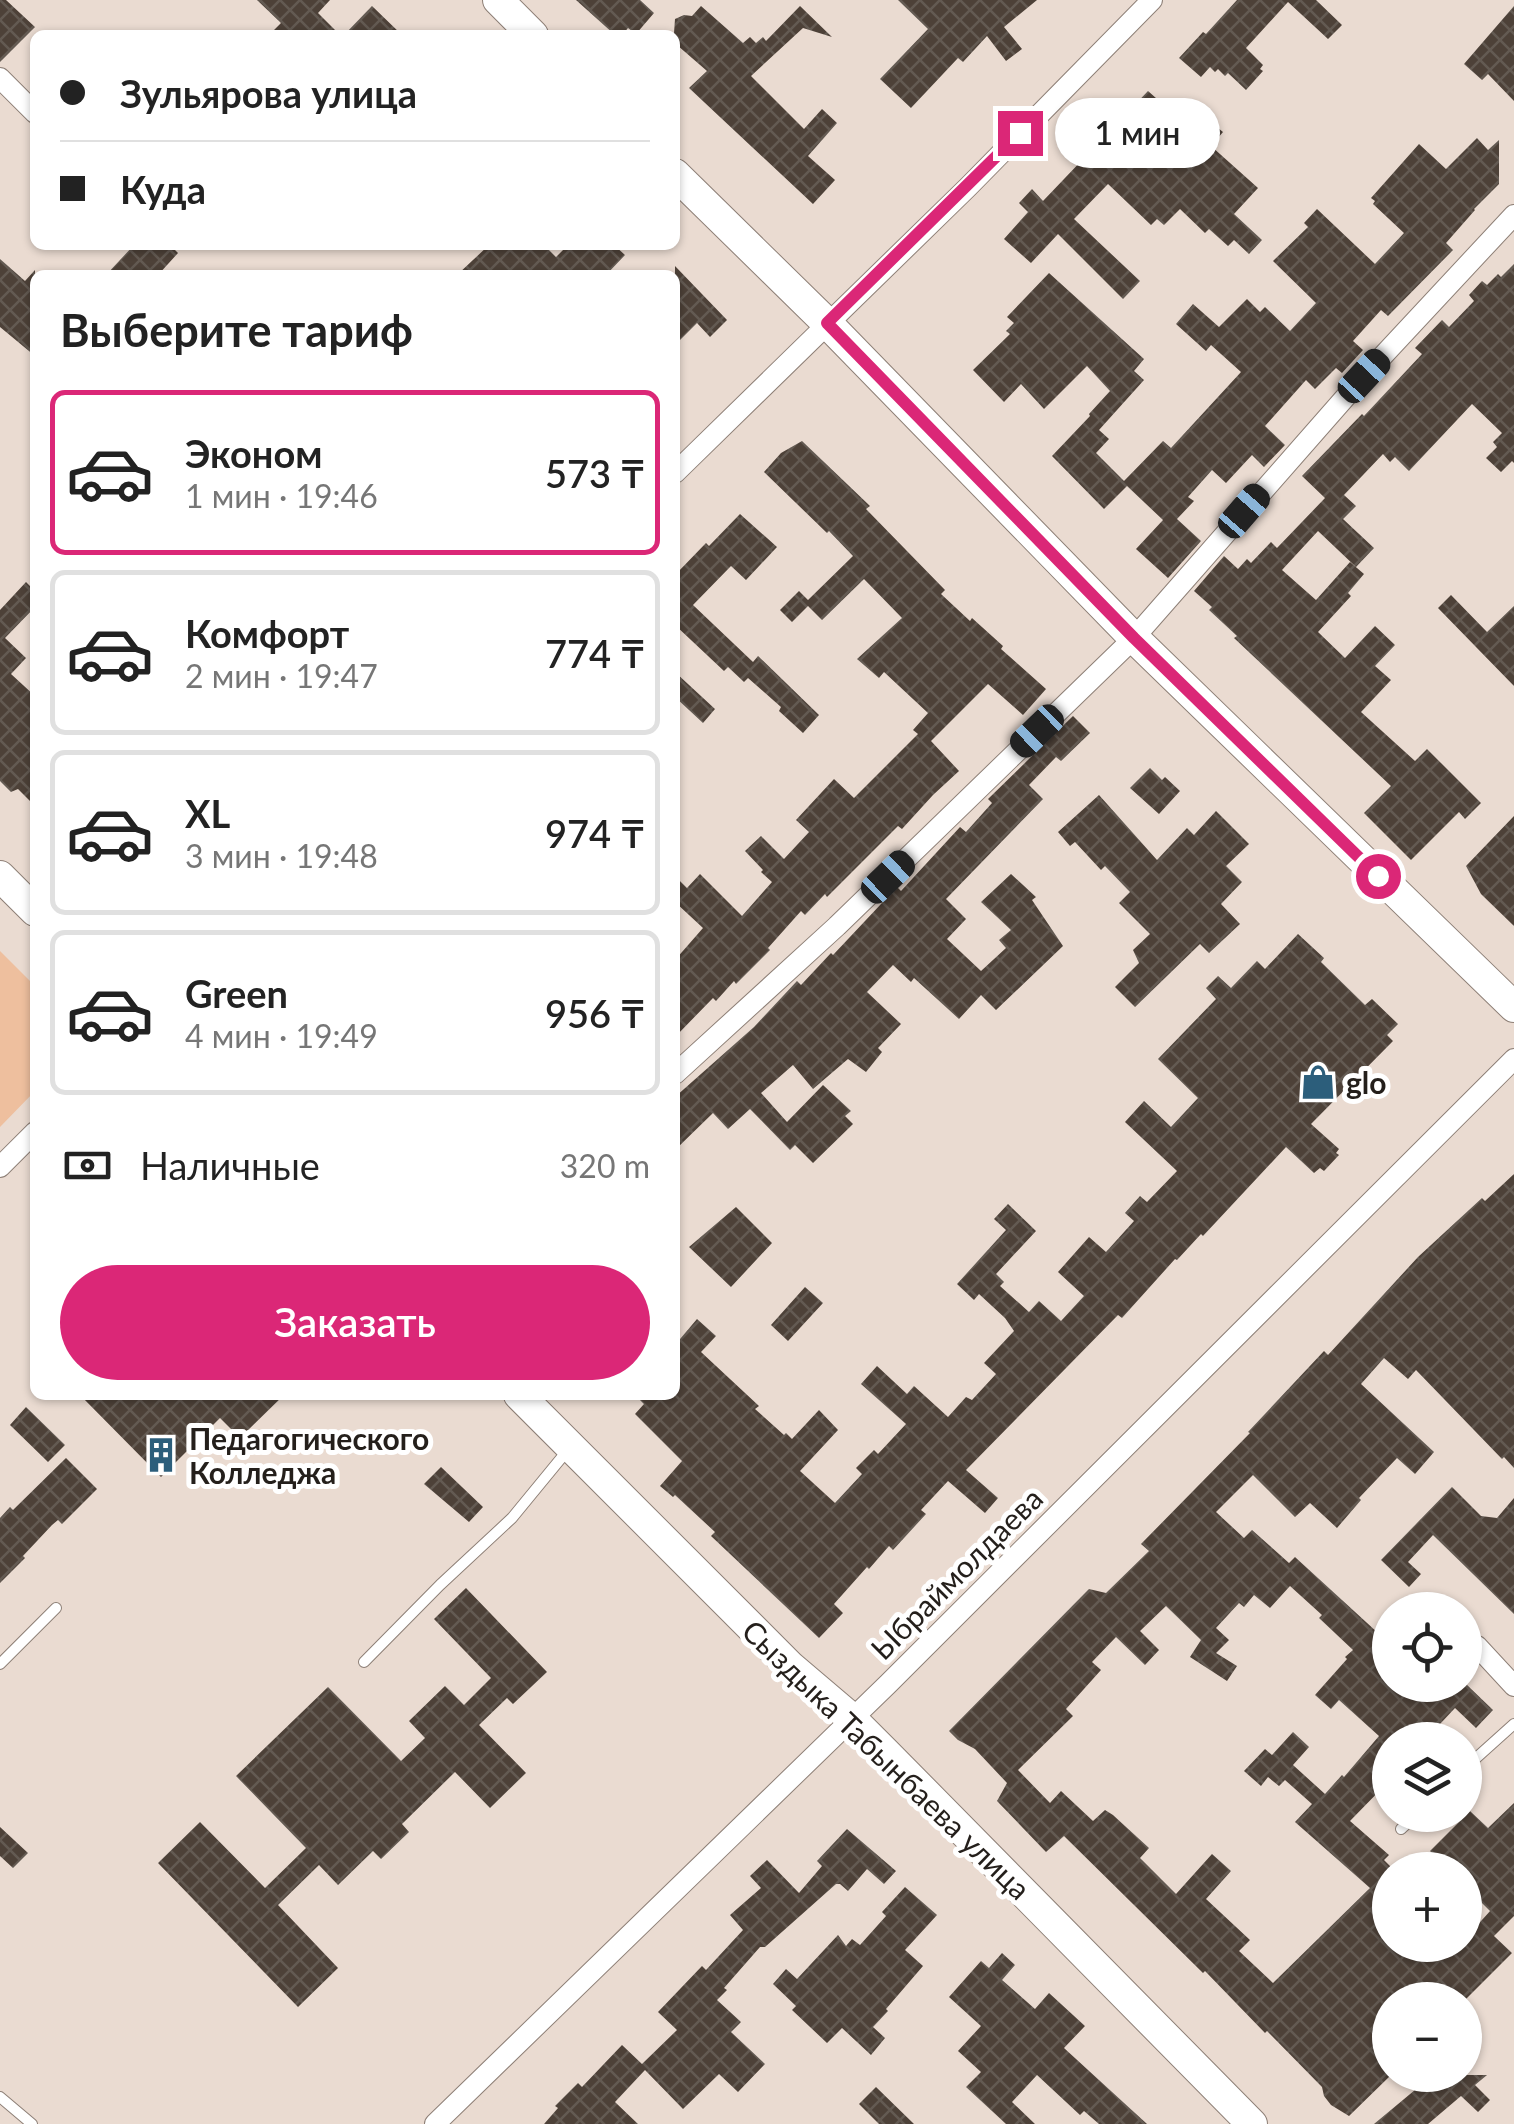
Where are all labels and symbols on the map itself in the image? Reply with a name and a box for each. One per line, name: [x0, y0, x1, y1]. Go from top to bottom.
callout: 1 мин: [1055, 98, 1220, 168]
route end: [998, 111, 1043, 156]
car: [1333, 344, 1395, 408]
car: [1213, 479, 1275, 543]
car: [1005, 699, 1069, 763]
car: [856, 845, 920, 909]
route start: [1356, 854, 1401, 899]
shop icon: glo: [1299, 1063, 1337, 1101]
place label: glo: [1346, 1064, 1387, 1100]
place label: Педагогического Колледжа: [189, 1420, 429, 1490]
building icon: Педагогического Колледжа: [142, 1436, 180, 1474]
street label: Ыбраймолдаева: [863, 1480, 1049, 1666]
street label: Сыздыка Табынбаева улица: [736, 1612, 1038, 1906]

